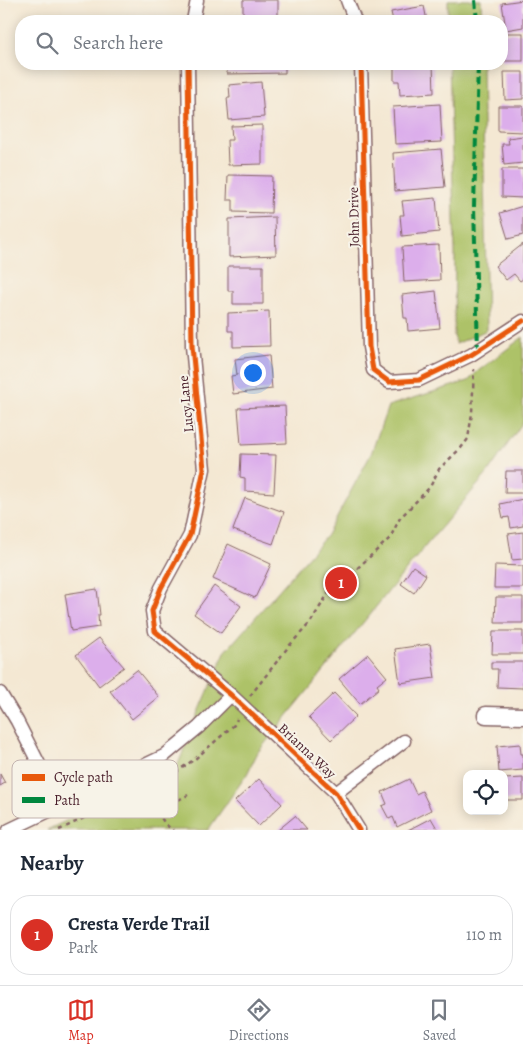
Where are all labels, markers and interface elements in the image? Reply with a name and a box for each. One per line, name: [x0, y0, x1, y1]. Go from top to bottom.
search box: [15, 15, 508, 70]
icon: search: [33, 29, 61, 57]
text: Search here: [73, 30, 163, 56]
street label: John Drive: [344, 187, 364, 247]
your location: [240, 360, 266, 386]
street label: Lucy Lane: [174, 375, 198, 433]
pin: 1: [325, 564, 357, 602]
street label: Brianna Way: [274, 719, 341, 783]
legend: [12, 760, 178, 818]
text: Cycle path: [54, 768, 114, 787]
map controls: [463, 770, 508, 815]
button: locate: [463, 770, 508, 815]
text: Path: [54, 791, 81, 810]
text: Nearby: [20, 849, 83, 877]
text: Cresta Verde Trail: [68, 911, 209, 937]
text: 1: [34, 924, 40, 946]
text: 110 m: [466, 924, 502, 946]
text: Park: [68, 937, 98, 959]
tab: Map: [67, 996, 95, 1045]
tab: Directions: [229, 996, 289, 1045]
tab: Saved: [423, 996, 456, 1045]

